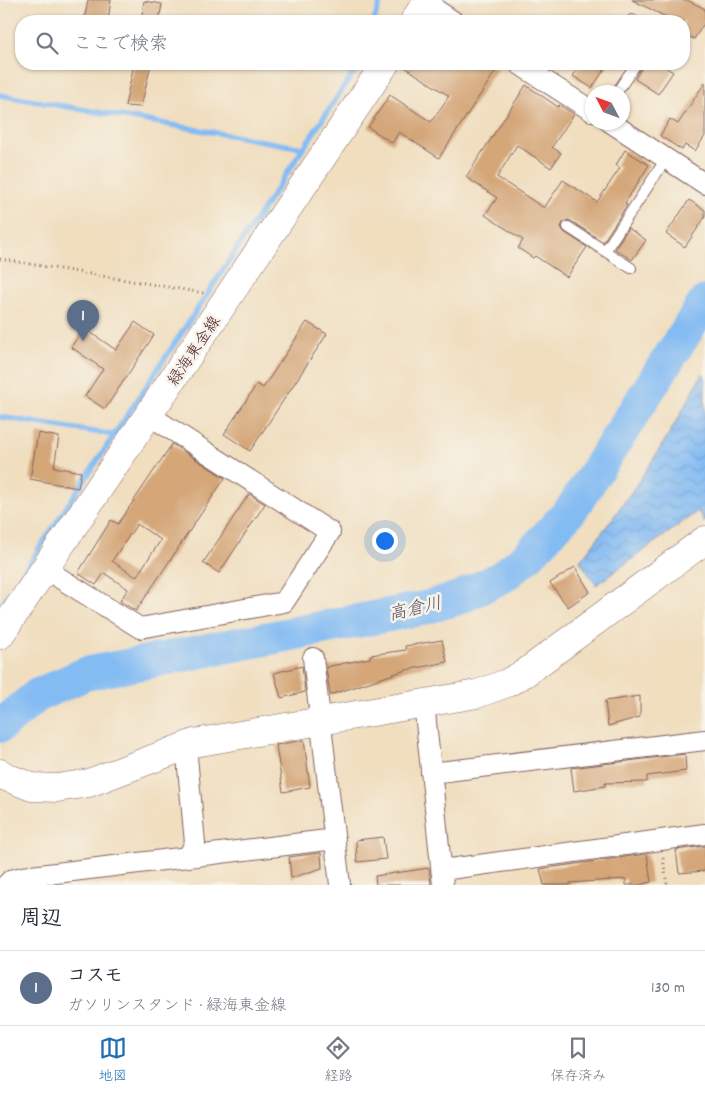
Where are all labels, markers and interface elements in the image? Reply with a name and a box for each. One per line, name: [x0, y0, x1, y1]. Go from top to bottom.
search box: [15, 15, 690, 70]
icon: search: [33, 29, 61, 57]
text: ここで検索: [73, 32, 168, 59]
north arrow: [585, 85, 630, 130]
pin: 1: [67, 300, 99, 341]
street label: 緑海東金線: [163, 312, 227, 391]
your location: [372, 528, 398, 554]
water label: 高倉川: [386, 592, 445, 629]
text: 周辺: [20, 905, 62, 935]
text: コスモ: [67, 964, 123, 991]
text: 1: [34, 977, 38, 1000]
text: 130 m: [651, 977, 685, 1000]
text: ガソリンスタンド · 緑海東金線: [67, 995, 286, 1018]
tab: 地図: [99, 1034, 127, 1087]
tab: 経路: [324, 1034, 352, 1087]
tab: 保存済み: [550, 1034, 606, 1087]

